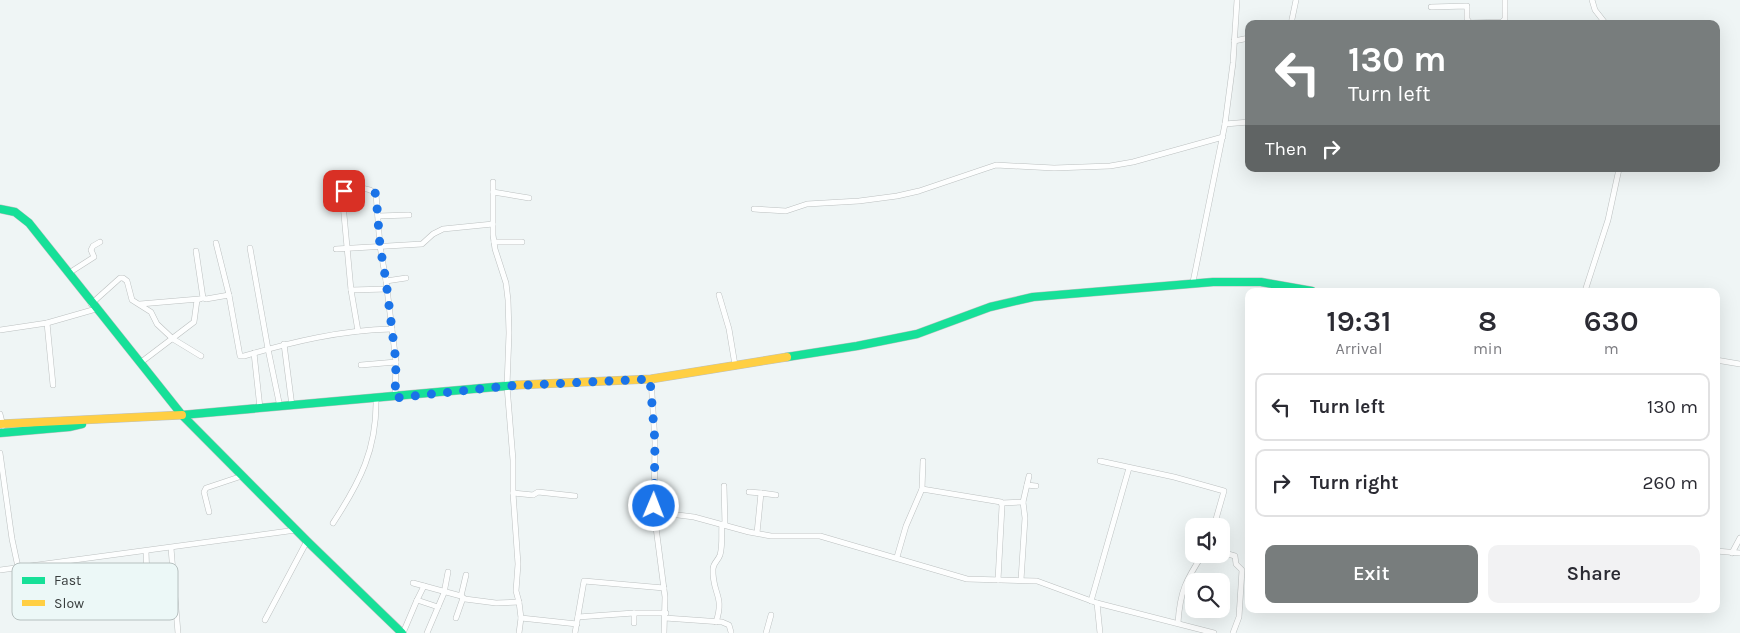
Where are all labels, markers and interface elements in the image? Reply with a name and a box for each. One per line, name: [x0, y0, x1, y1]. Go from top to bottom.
text: 130 m: [1348, 39, 1446, 80]
icon: left: [1265, 40, 1330, 105]
text: Turn left: [1348, 81, 1431, 107]
icon: right: [1317, 135, 1345, 163]
text: Then: [1265, 138, 1307, 160]
pin: [323, 170, 365, 212]
icon: arrive: [330, 177, 358, 205]
text: 19:31: [1326, 303, 1392, 339]
text: 8: [1478, 303, 1497, 339]
text: 630: [1584, 303, 1639, 339]
text: Arrival: [1336, 339, 1382, 358]
text: min: [1473, 339, 1502, 358]
text: m: [1604, 339, 1619, 358]
icon: left: [1267, 393, 1295, 421]
text: Turn left: [1310, 396, 1385, 418]
text: 130 m: [1647, 396, 1698, 418]
icon: right: [1267, 469, 1295, 497]
text: Turn right: [1310, 472, 1399, 494]
text: 260 m: [1643, 472, 1698, 494]
position arrow: [627, 479, 679, 531]
map controls: [1185, 518, 1230, 618]
button: sound: [1185, 518, 1230, 563]
button: Exit: [1265, 545, 1478, 603]
button: Share: [1488, 545, 1700, 603]
legend: [12, 563, 178, 620]
text: Fast: [54, 572, 81, 589]
button: search: [1185, 573, 1230, 618]
text: Slow: [54, 595, 84, 612]

